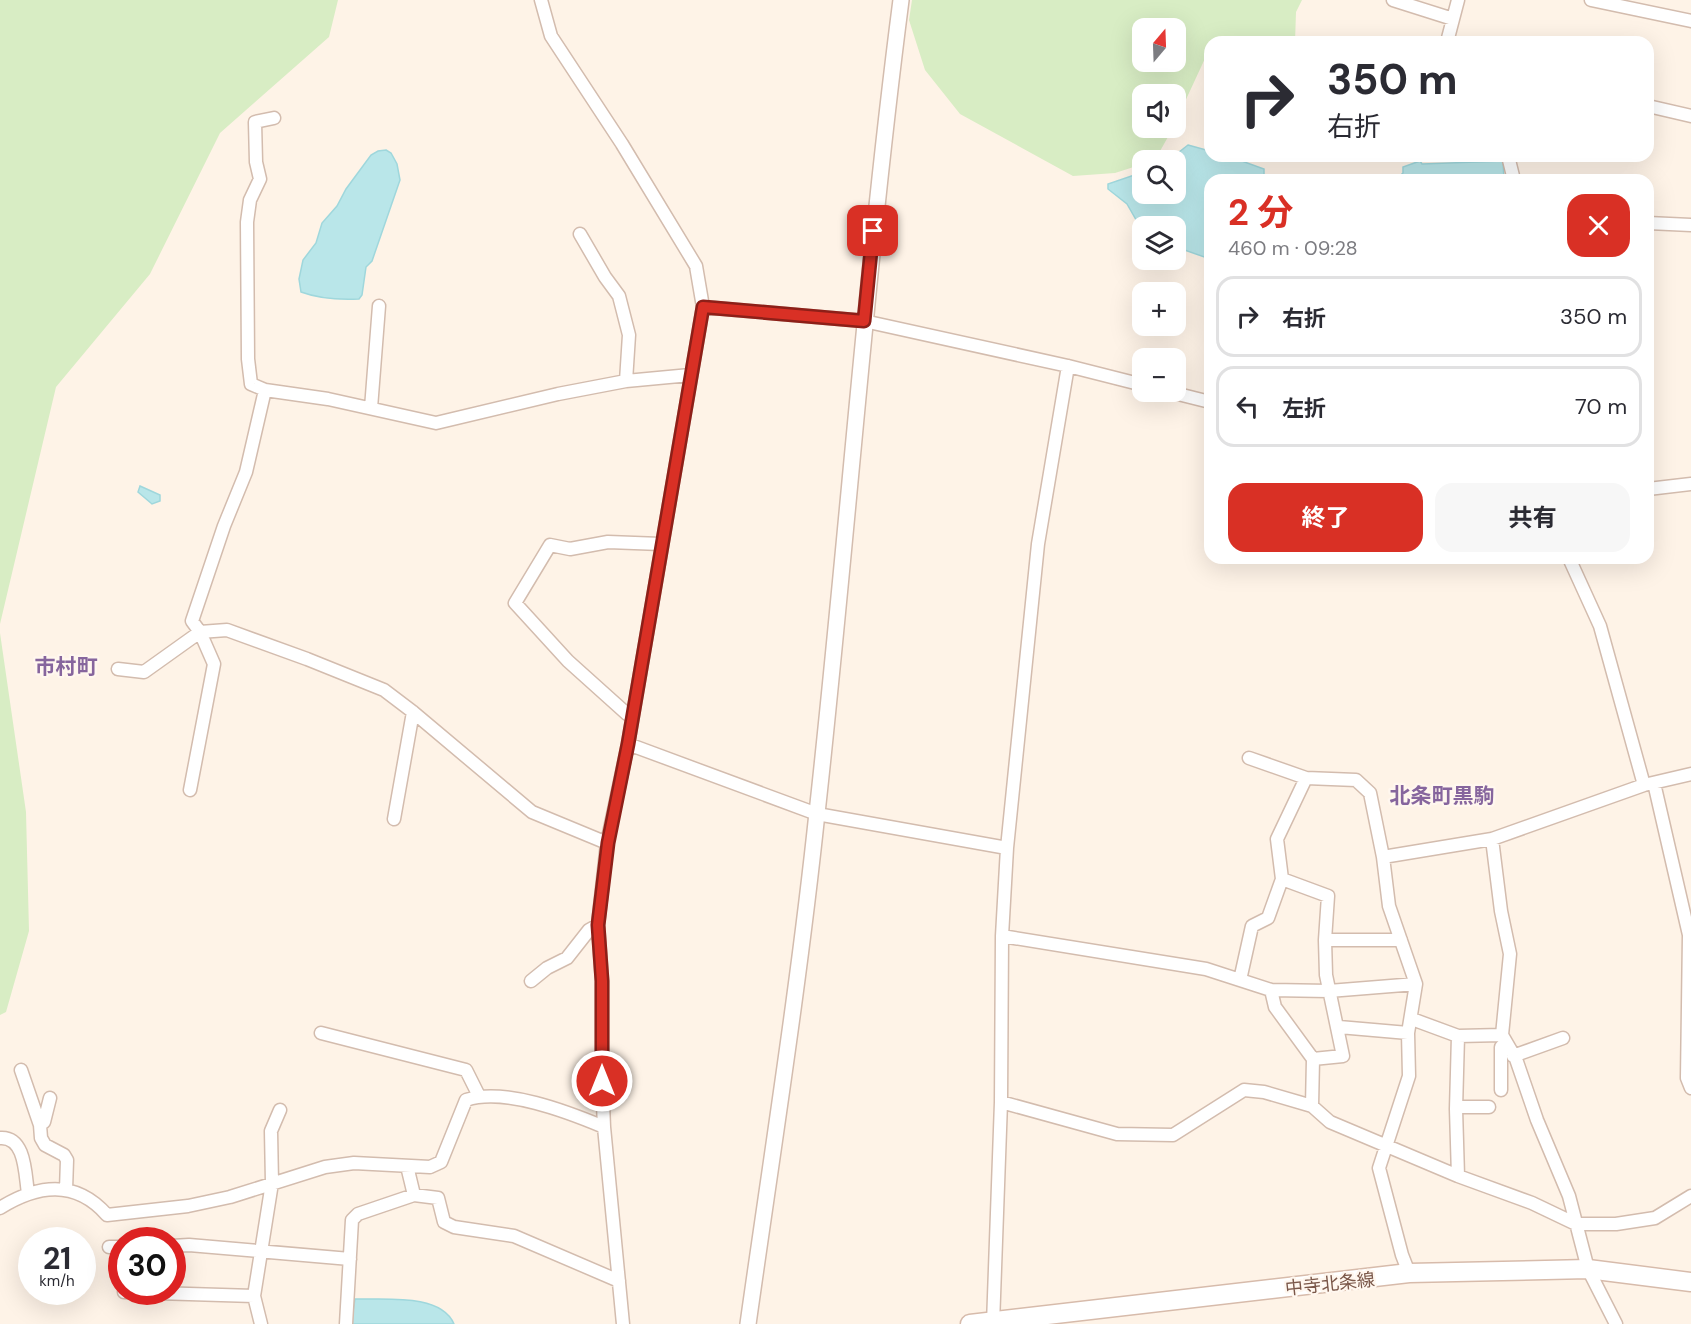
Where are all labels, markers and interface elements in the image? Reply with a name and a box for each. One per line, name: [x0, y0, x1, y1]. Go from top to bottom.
north arrow: [1132, 18, 1186, 72]
map controls: [1132, 18, 1186, 402]
text: 350 m: [1327, 52, 1457, 107]
icon: right: [1228, 60, 1306, 138]
button: sound: [1132, 84, 1186, 138]
text: 右折: [1327, 109, 1381, 144]
button: search: [1132, 150, 1186, 204]
text: 2 分: [1228, 189, 1293, 236]
button: close: [1567, 194, 1630, 257]
pin: [847, 205, 898, 256]
icon: arrive: [856, 214, 889, 247]
button: layers: [1132, 216, 1186, 270]
text: 460 m · 09:28: [1228, 235, 1358, 261]
button: +: [1132, 282, 1186, 336]
icon: right: [1231, 300, 1264, 333]
text: 350 m: [1560, 302, 1627, 331]
text: 右折: [1282, 304, 1326, 333]
button: −: [1132, 348, 1186, 402]
icon: left: [1231, 390, 1264, 423]
text: 70 m: [1575, 392, 1627, 421]
text: 左折: [1282, 394, 1326, 423]
button: 終了: [1228, 483, 1423, 552]
button: 共有: [1435, 483, 1630, 552]
district label: 市村町: [35, 653, 98, 681]
district label: 北条町黒駒: [1390, 782, 1495, 810]
position arrow: [570, 1049, 634, 1113]
speed limit sign: 30: [108, 1227, 186, 1305]
text: 21: [43, 1239, 71, 1278]
street label: 中寺北条線: [1284, 1267, 1376, 1301]
text: km/h: [39, 1271, 75, 1291]

